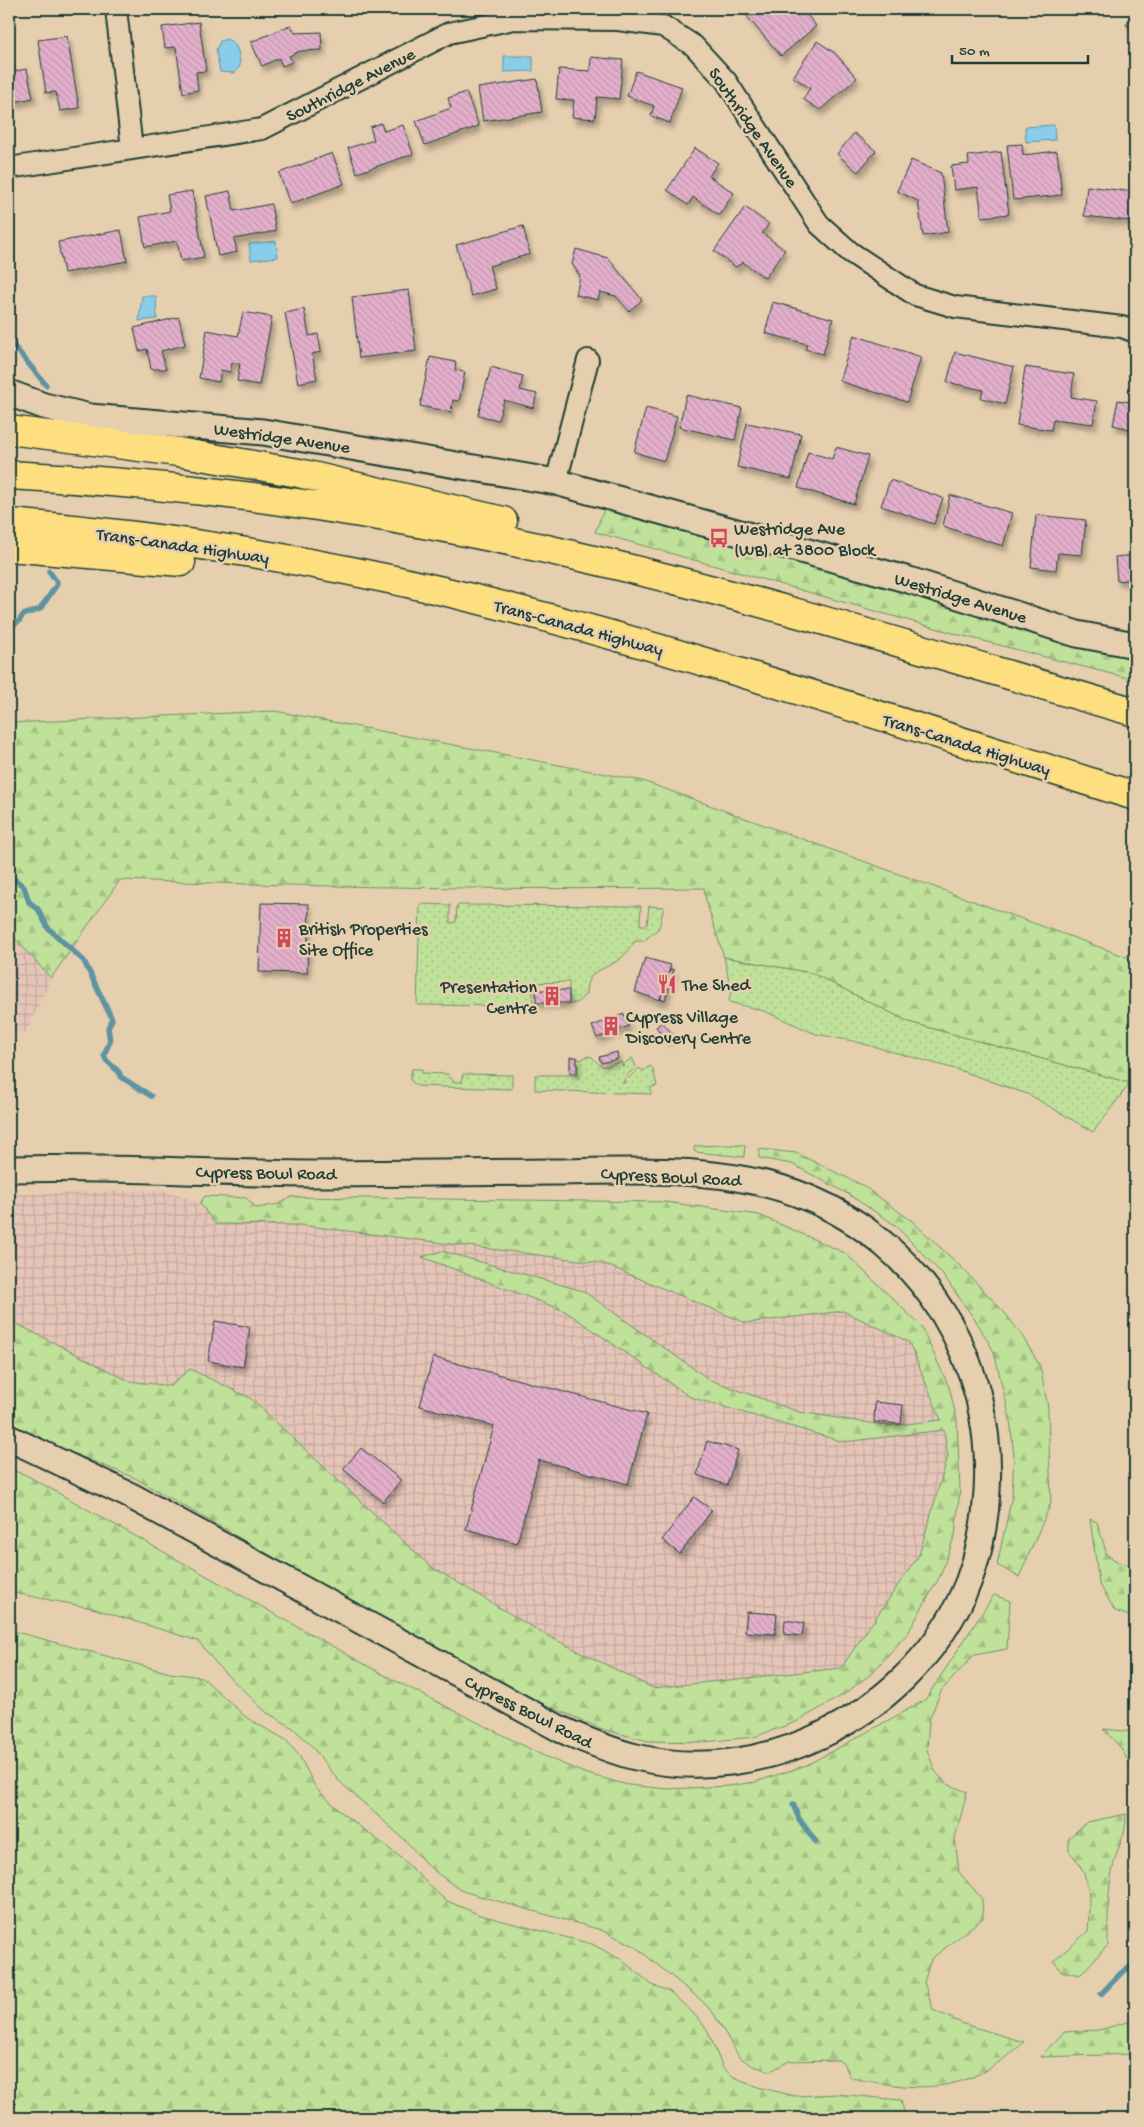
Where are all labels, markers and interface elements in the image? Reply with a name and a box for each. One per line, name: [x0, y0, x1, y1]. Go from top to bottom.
scale bar: [952, 32, 1088, 64]
text: 50 m: [959, 43, 990, 61]
street label: Southridge Avenue: [283, 44, 420, 128]
street label: Southridge Avenue: [703, 64, 802, 193]
street label: Westridge Avenue: [212, 420, 352, 460]
place label: Westridge Ave (WB) at 3800 Block: [734, 520, 877, 562]
street label: Trans-Canada Highway: [94, 525, 270, 570]
bus stop icon: Westridge Ave (WB) at 3800 Block: [708, 527, 730, 549]
street label: Westridge Avenue: [892, 569, 1030, 630]
street label: Trans-Canada Highway: [491, 596, 665, 662]
street label: Trans-Canada Highway: [879, 711, 1053, 782]
place label: British Properties Site Office: [298, 920, 429, 962]
building icon: British Properties Site Office: [273, 927, 295, 949]
restaurant icon: The Shed: [656, 973, 678, 995]
place label: The Shed: [681, 976, 751, 997]
place label: Presentation Centre: [439, 978, 538, 1020]
building icon: Presentation Centre: [541, 985, 563, 1007]
place label: Cypress Village Discovery Centre: [625, 1008, 752, 1050]
building icon: Cypress Village Discovery Centre: [600, 1015, 622, 1037]
street label: Cypress Bowl Road: [195, 1163, 338, 1186]
street label: Cypress Bowl Road: [600, 1164, 743, 1193]
street label: Cypress Bowl Road: [460, 1672, 597, 1755]

